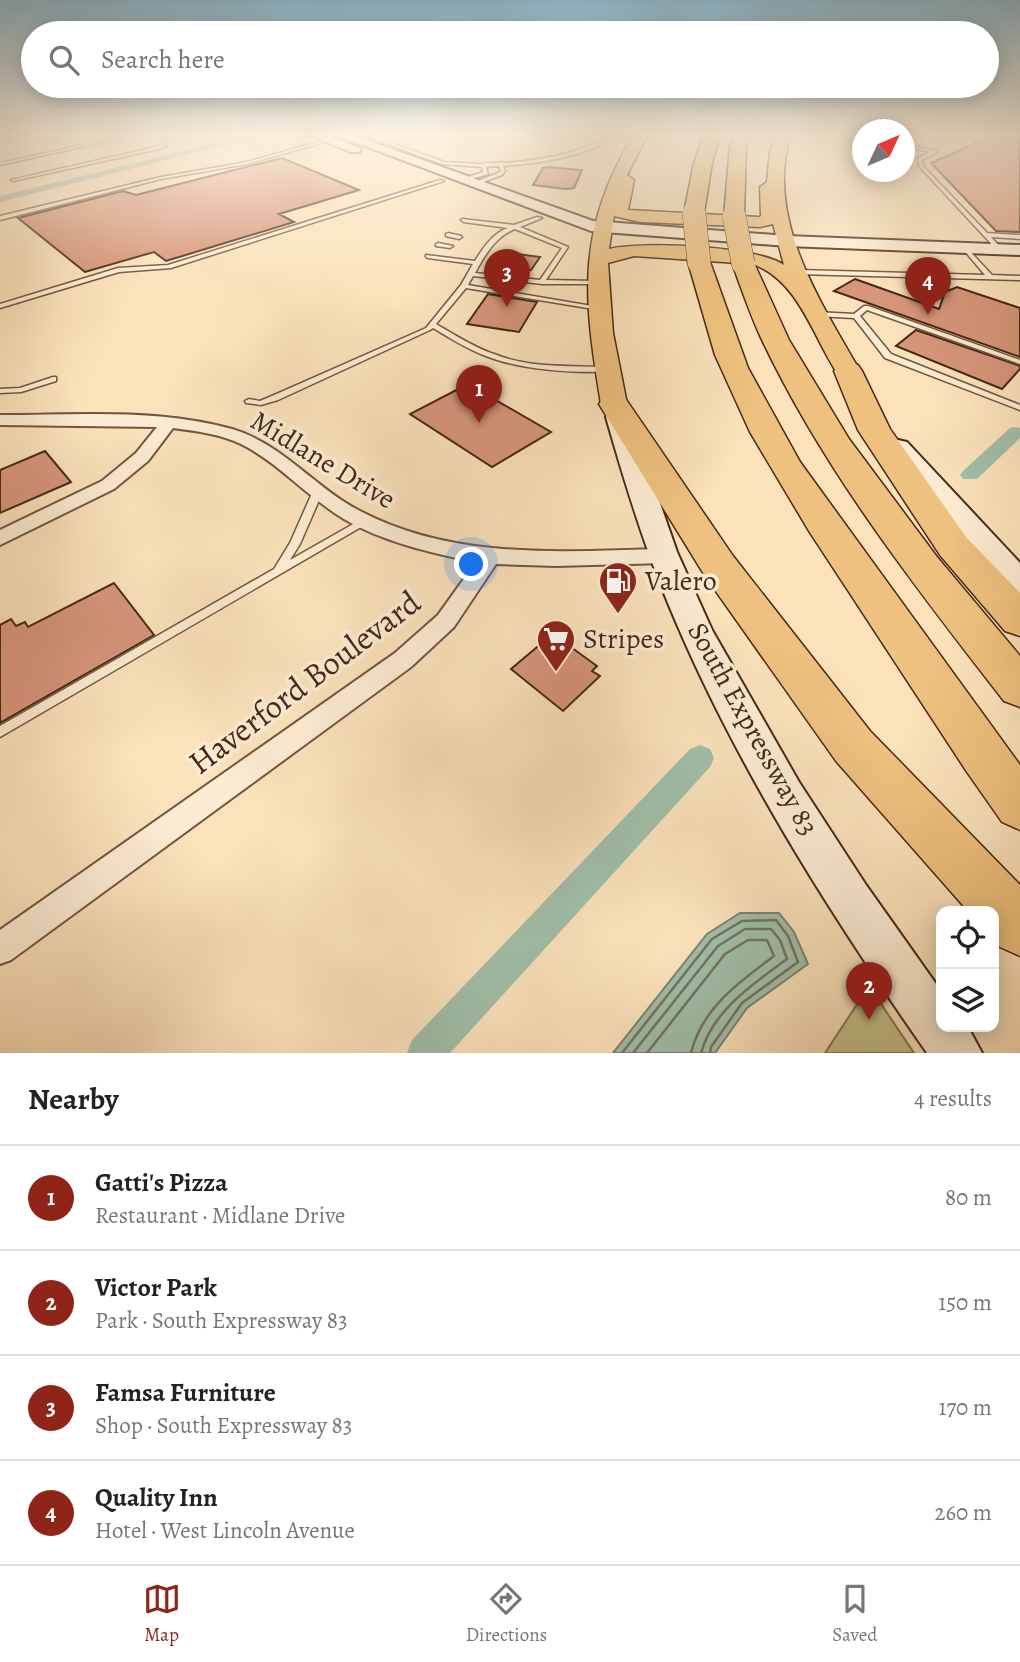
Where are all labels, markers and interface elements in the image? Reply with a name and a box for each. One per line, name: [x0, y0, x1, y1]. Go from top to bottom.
search box: [21, 21, 999, 98]
icon: search: [45, 41, 83, 79]
text: Search here: [101, 42, 225, 77]
north arrow: [852, 119, 915, 182]
pin: 3: [484, 249, 530, 307]
pin: 4: [905, 257, 951, 315]
pin: 1: [456, 365, 502, 423]
street label: Midlane Drive: [244, 402, 402, 518]
your location: [454, 547, 488, 581]
fuel station icon: Valero: [597, 560, 639, 615]
place label: Valero: [644, 562, 717, 600]
street label: Haverford Boulevard: [179, 580, 430, 784]
street label: South Expressway 83: [679, 616, 827, 842]
supermarket icon: Stripes: [535, 618, 577, 673]
place label: Stripes: [583, 620, 664, 658]
map controls: [936, 906, 999, 1032]
button: locate: [936, 906, 999, 969]
pin: 2: [846, 962, 892, 1020]
button: layers: [936, 969, 999, 1032]
text: Nearby: [28, 1079, 119, 1119]
text: 4 results: [914, 1083, 992, 1114]
text: Gatti's Pizza: [95, 1165, 228, 1200]
text: 1: [47, 1182, 55, 1213]
text: 80 m: [945, 1182, 992, 1213]
text: Restaurant · Midlane Drive: [95, 1200, 345, 1231]
text: Victor Park: [95, 1270, 217, 1305]
text: 2: [45, 1287, 57, 1318]
text: 150 m: [938, 1287, 992, 1318]
text: Park · South Expressway 83: [95, 1305, 348, 1336]
text: Famsa Furniture: [95, 1375, 276, 1410]
text: 3: [46, 1392, 56, 1423]
text: 170 m: [939, 1392, 992, 1423]
text: Shop · South Expressway 83: [95, 1410, 352, 1441]
text: Quality Inn: [95, 1480, 218, 1515]
text: 4: [46, 1497, 56, 1528]
text: 260 m: [934, 1497, 992, 1528]
text: Hotel · West Lincoln Avenue: [95, 1515, 355, 1546]
tab: Map: [143, 1580, 181, 1648]
tab: Directions: [466, 1580, 547, 1648]
tab: Saved: [832, 1580, 877, 1648]

